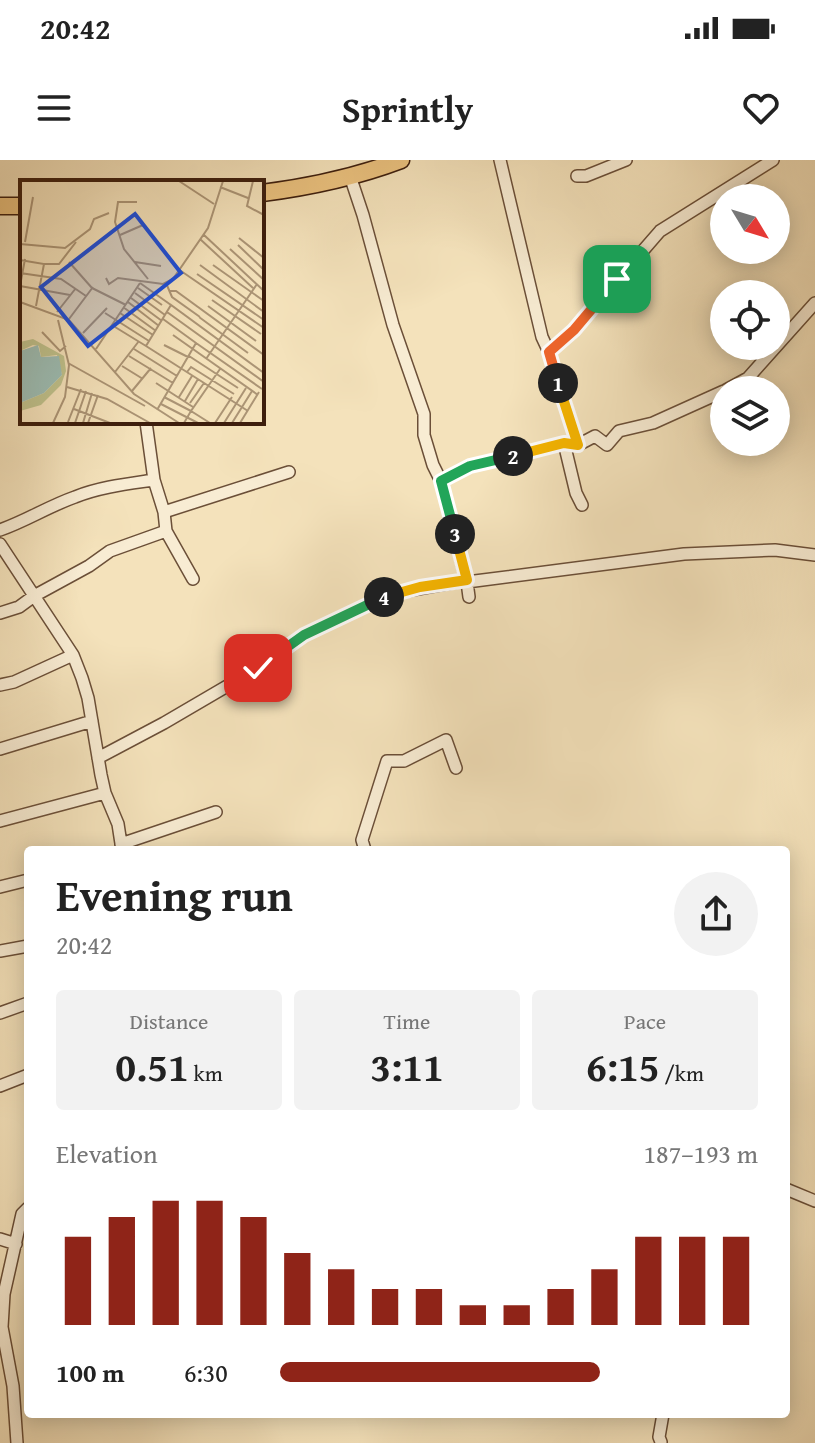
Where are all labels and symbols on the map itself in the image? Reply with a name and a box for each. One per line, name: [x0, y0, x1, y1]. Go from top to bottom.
inset map: [20, 180, 264, 424]
north arrow: [710, 184, 790, 264]
pin: [583, 245, 651, 313]
pin: 1: [538, 363, 578, 403]
pin: 2: [493, 436, 533, 476]
pin: 3: [435, 514, 475, 554]
pin: 4: [364, 577, 404, 617]
pin: [224, 634, 292, 702]

